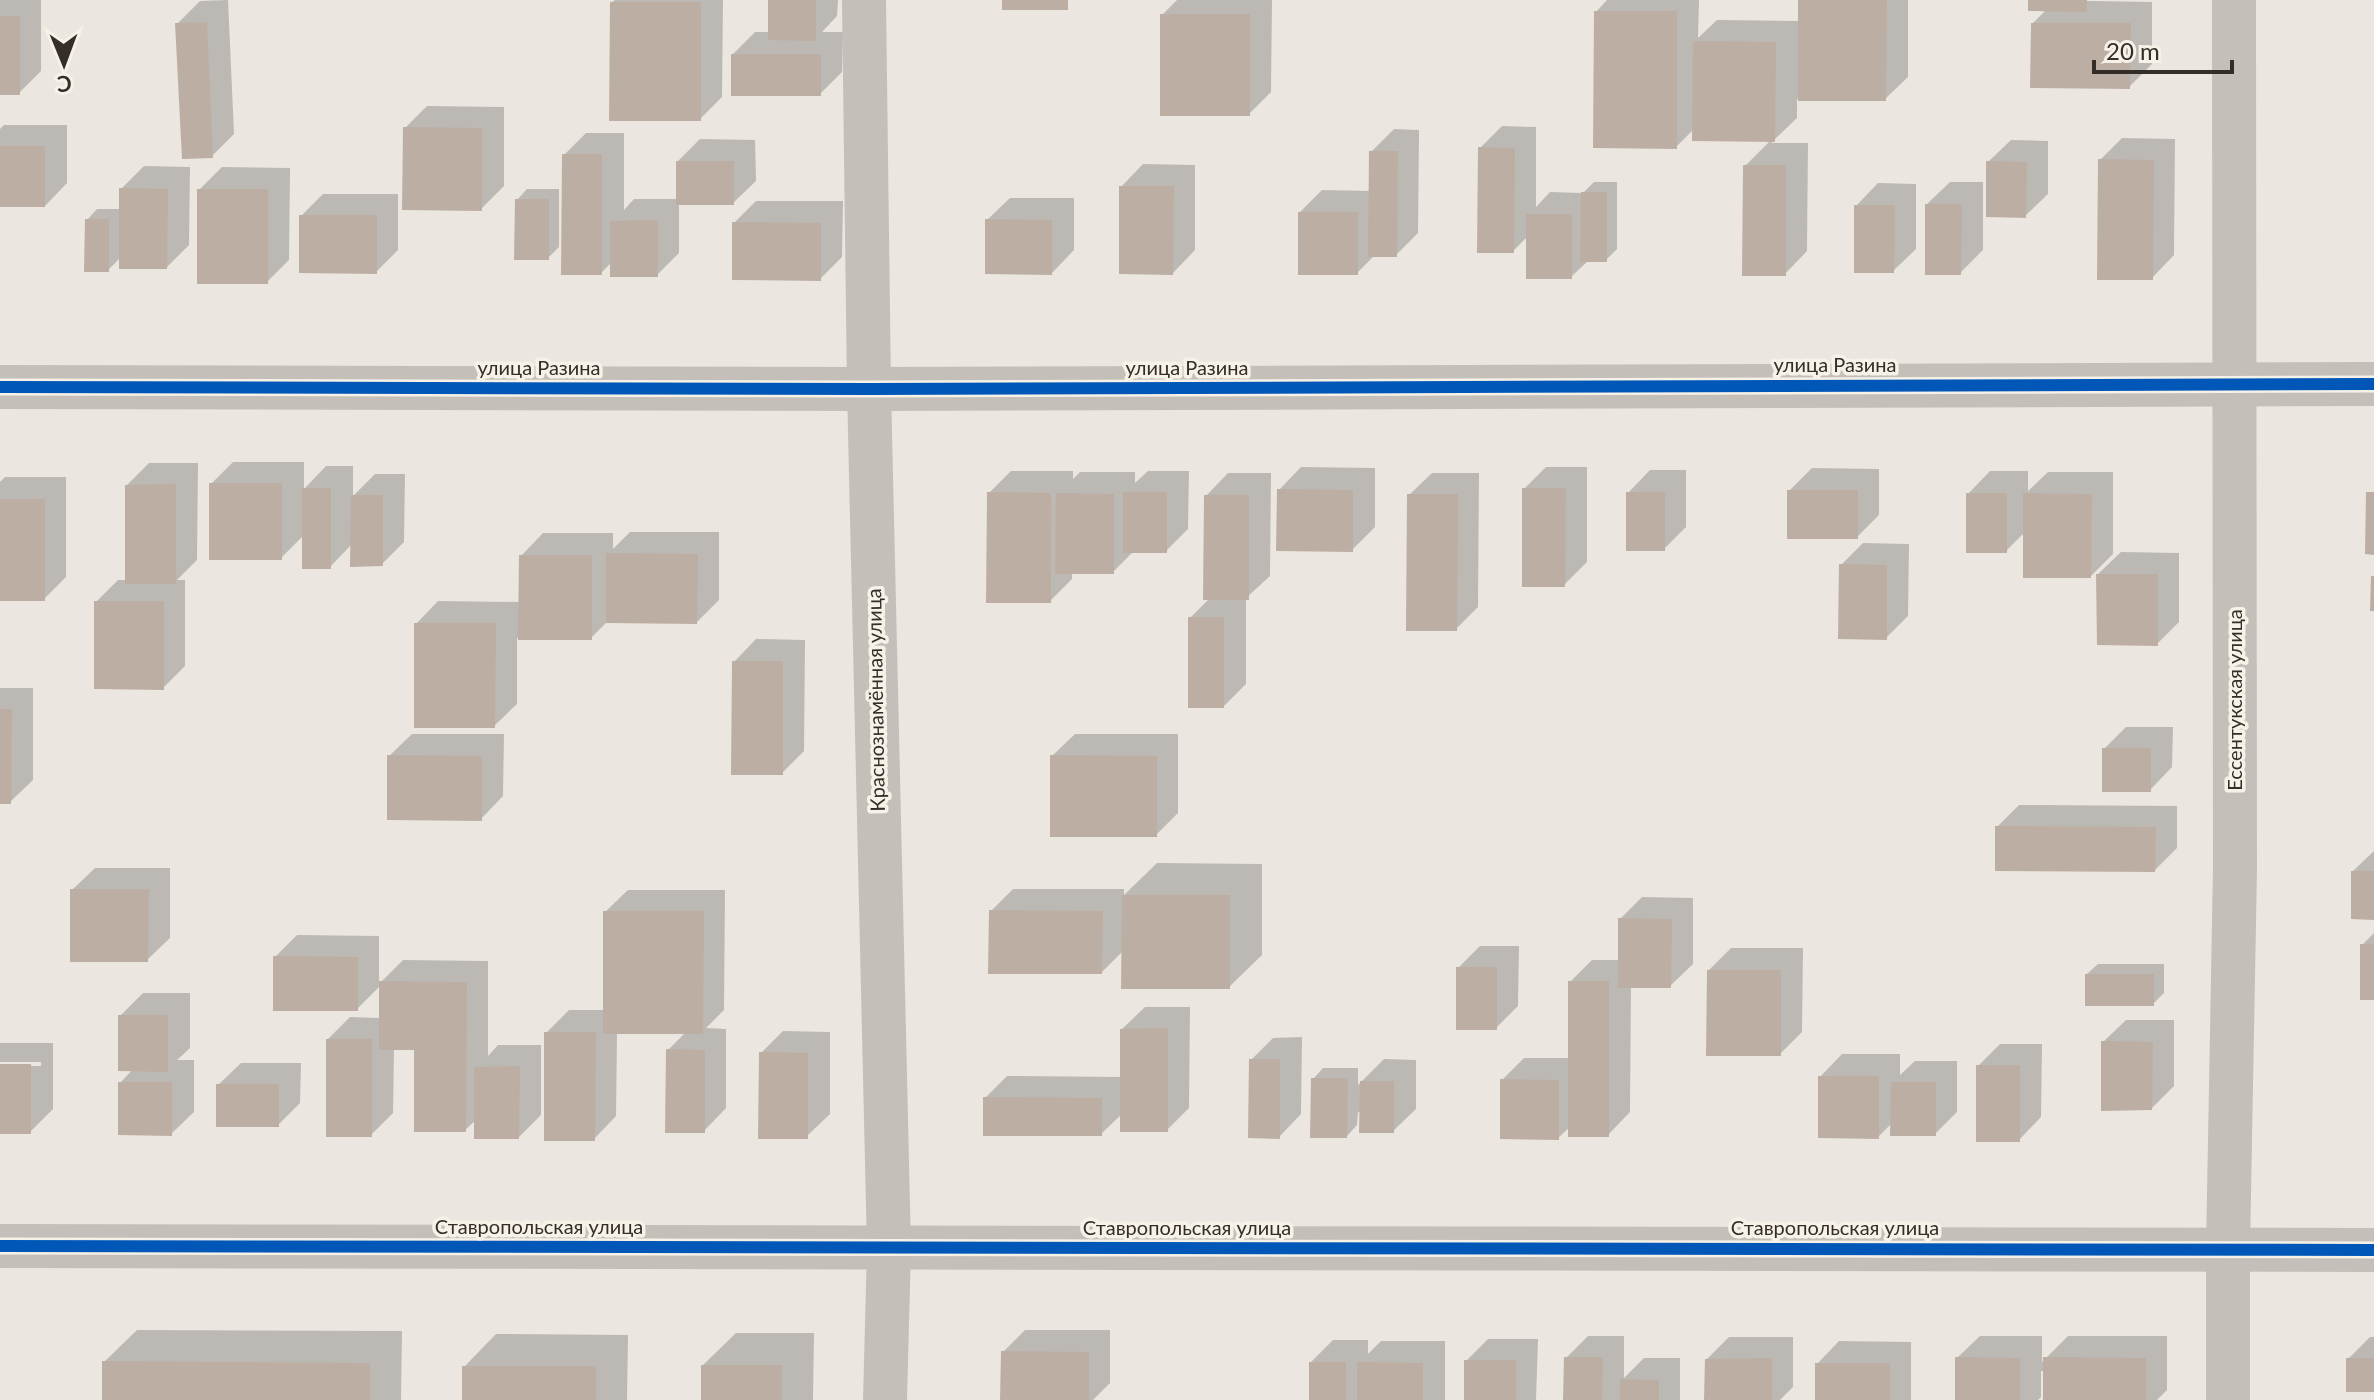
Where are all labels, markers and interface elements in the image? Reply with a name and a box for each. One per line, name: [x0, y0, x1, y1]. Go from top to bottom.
north arrow: [24, 24, 104, 104]
scale bar: [2094, 24, 2232, 74]
text: 20 m: [2106, 36, 2160, 65]
text: С: [56, 71, 72, 98]
street label: улица Разина: [1773, 352, 1897, 376]
street label: улица Разина: [477, 355, 601, 379]
street label: улица Разина: [1125, 355, 1249, 379]
street label: Краснознамённая улица: [861, 588, 889, 812]
street label: Ессентукская улица: [2222, 609, 2246, 791]
street label: Ставропольская улица: [435, 1214, 643, 1238]
street label: Ставропольская улица: [1083, 1215, 1291, 1239]
street label: Ставропольская улица: [1731, 1215, 1939, 1239]

